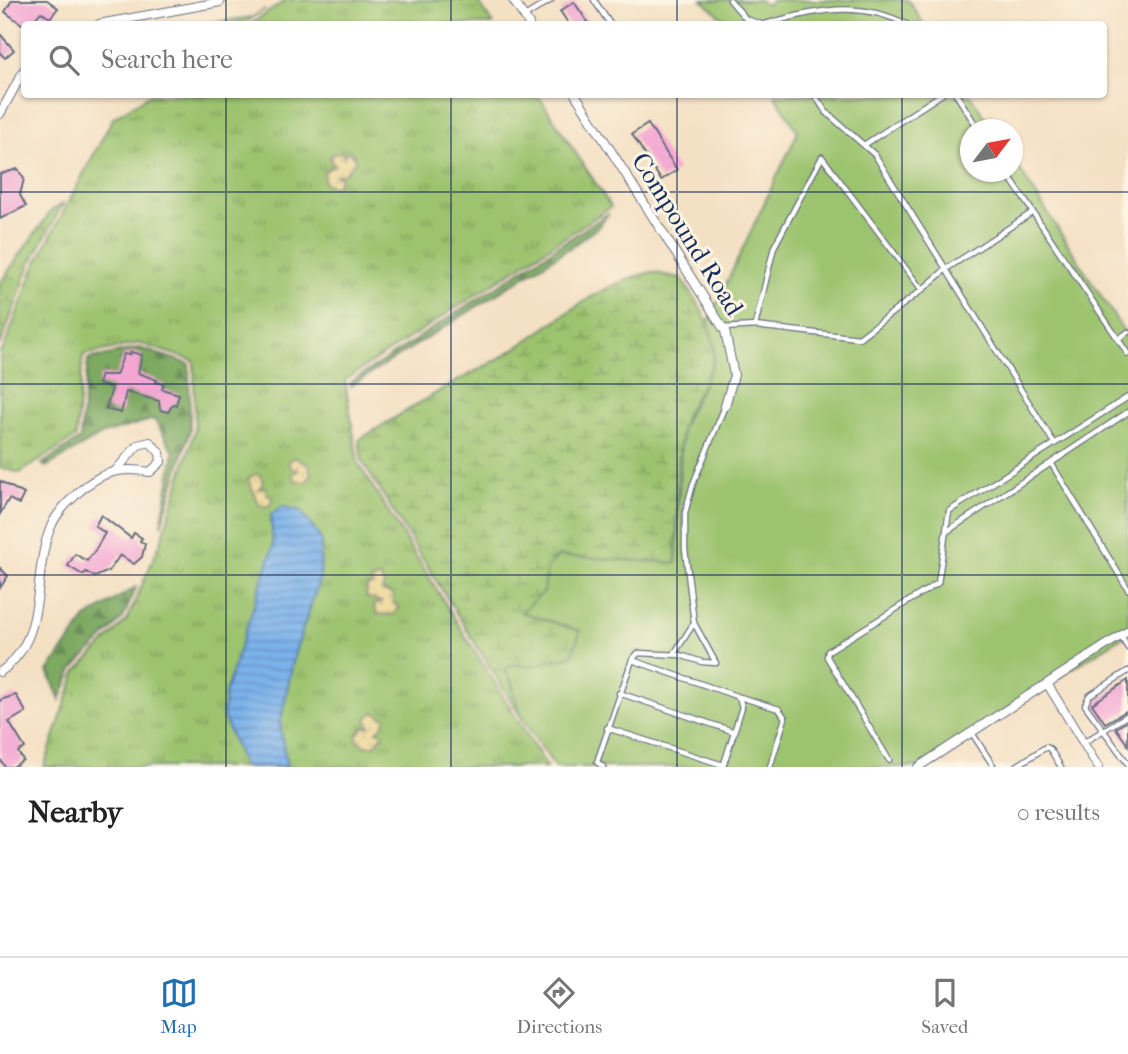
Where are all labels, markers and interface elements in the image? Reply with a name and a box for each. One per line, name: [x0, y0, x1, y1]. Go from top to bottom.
search box: [21, 21, 1107, 98]
icon: search: [45, 41, 83, 79]
text: Search here: [101, 44, 233, 75]
north arrow: [960, 119, 1023, 182]
street label: Compound Road: [625, 147, 751, 322]
text: Nearby: [28, 795, 123, 830]
text: 0 results: [1017, 799, 1100, 826]
tab: Map: [160, 974, 198, 1038]
tab: Directions: [517, 974, 602, 1038]
tab: Saved: [921, 974, 968, 1038]

